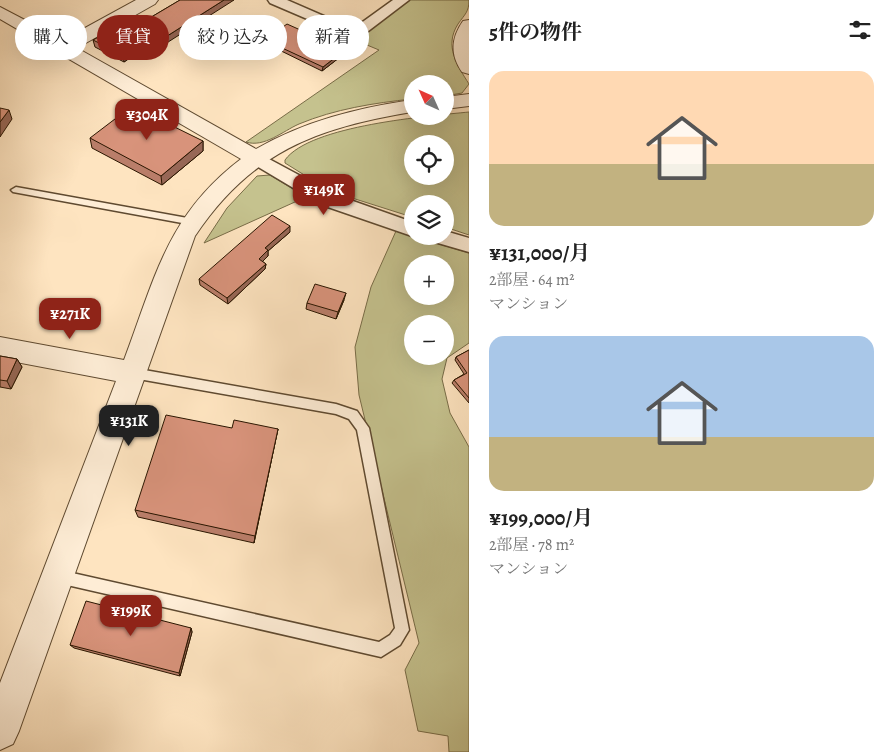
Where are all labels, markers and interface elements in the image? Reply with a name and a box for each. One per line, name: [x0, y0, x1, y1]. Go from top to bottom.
chip: 購入: [15, 15, 87, 60]
chip: 賃貸: [97, 15, 169, 60]
chip: 絞り込み: [179, 15, 287, 60]
chip: 新着: [297, 15, 369, 60]
icon: filters: [846, 16, 874, 44]
text: 5件の物件: [489, 18, 582, 46]
north arrow: [404, 75, 454, 125]
map controls: [404, 75, 454, 365]
pin: ¥304K: [112, 98, 182, 141]
icon: home: [637, 103, 727, 193]
text: ¥304K: [126, 104, 168, 126]
button: locate: [404, 135, 454, 185]
pin: ¥149K: [289, 174, 359, 216]
text: ¥149K: [304, 179, 344, 201]
button: layers: [404, 195, 454, 245]
text: ¥131,000/月: [489, 239, 590, 267]
button: +: [404, 255, 454, 305]
text: 2部屋 · 64 m²: [489, 269, 575, 291]
text: マンション: [489, 293, 568, 315]
pin: ¥271K: [35, 298, 105, 340]
text: ¥271K: [50, 303, 90, 325]
button: −: [404, 315, 454, 365]
icon: home: [637, 368, 727, 458]
pin: ¥131K: [94, 404, 164, 447]
text: ¥131K: [110, 410, 148, 432]
text: ¥199,000/月: [489, 504, 593, 532]
text: 2部屋 · 78 m²: [489, 534, 574, 556]
text: マンション: [489, 558, 568, 580]
pin: ¥199K: [96, 594, 166, 637]
text: ¥199K: [111, 600, 151, 622]

